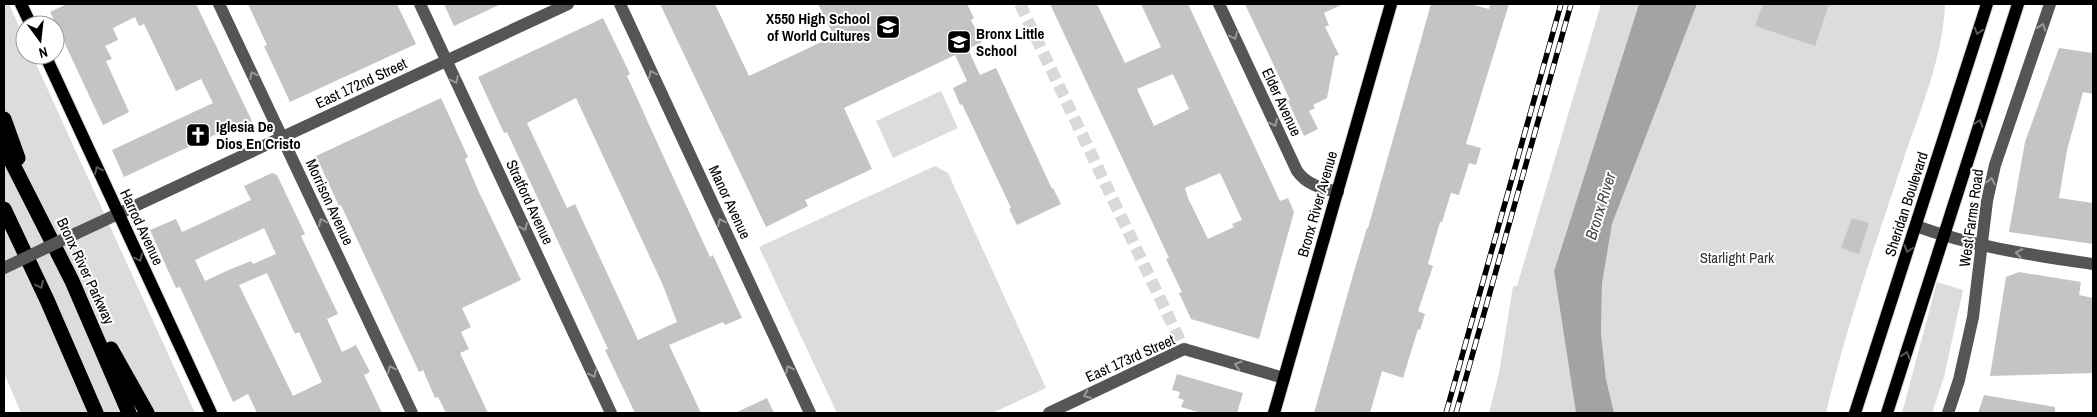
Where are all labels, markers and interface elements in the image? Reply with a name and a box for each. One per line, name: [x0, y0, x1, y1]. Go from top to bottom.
place label: X550 High School of World Cultures: [766, 8, 870, 46]
school or university icon: X550 High School of World Cultures: [875, 14, 901, 40]
north arrow: [15, 15, 65, 65]
place label: Bronx Little School: [976, 23, 1045, 61]
one-way arrow: [2036, 23, 2046, 32]
one-way arrow: [1974, 26, 1984, 34]
school or university icon: Bronx Little School: [946, 29, 972, 55]
one-way arrow: [1227, 31, 1238, 40]
text: N: [37, 43, 50, 62]
street label: East 172nd Street: [312, 52, 411, 113]
street label: Elder Avenue: [1257, 64, 1307, 140]
one-way arrow: [648, 70, 659, 79]
one-way arrow: [249, 71, 259, 80]
one-way arrow: [449, 75, 459, 84]
place label: Iglesia De Dios En Cristo: [216, 116, 301, 154]
one-way arrow: [1268, 117, 1278, 126]
one-way arrow: [1974, 119, 1984, 128]
church icon: Iglesia De Dios En Cristo: [185, 122, 211, 148]
street label: Bronx River Avenue: [1292, 148, 1342, 259]
street label: Sheridan Boulevard: [1879, 149, 1933, 259]
street label: Morrison Avenue: [301, 156, 359, 249]
street label: Stratford Avenue: [501, 156, 559, 248]
street label: Manor Avenue: [704, 162, 756, 242]
one-way arrow: [94, 166, 104, 175]
street label: West Farms Road: [1954, 168, 1988, 268]
water label: Bronx River: [1579, 169, 1621, 242]
one-way arrow: [1986, 177, 1996, 186]
street label: Harrod Avenue: [115, 185, 169, 269]
street label: Bronx River Parkway: [52, 214, 120, 329]
one-way arrow: [318, 218, 328, 227]
one-way arrow: [717, 218, 727, 227]
one-way arrow: [518, 222, 528, 231]
one-way arrow: [1904, 245, 1914, 253]
park label: Starlight Park: [1700, 247, 1775, 268]
one-way arrow: [2015, 248, 2023, 258]
one-way arrow: [133, 253, 143, 262]
one-way arrow: [34, 280, 44, 289]
street label: East 173rd Street: [1082, 329, 1179, 387]
one-way arrow: [1900, 351, 1910, 359]
one-way arrow: [1234, 360, 1242, 370]
one-way arrow: [387, 365, 397, 374]
one-way arrow: [785, 365, 796, 374]
one-way arrow: [587, 369, 597, 378]
one-way arrow: [1084, 389, 1093, 399]

